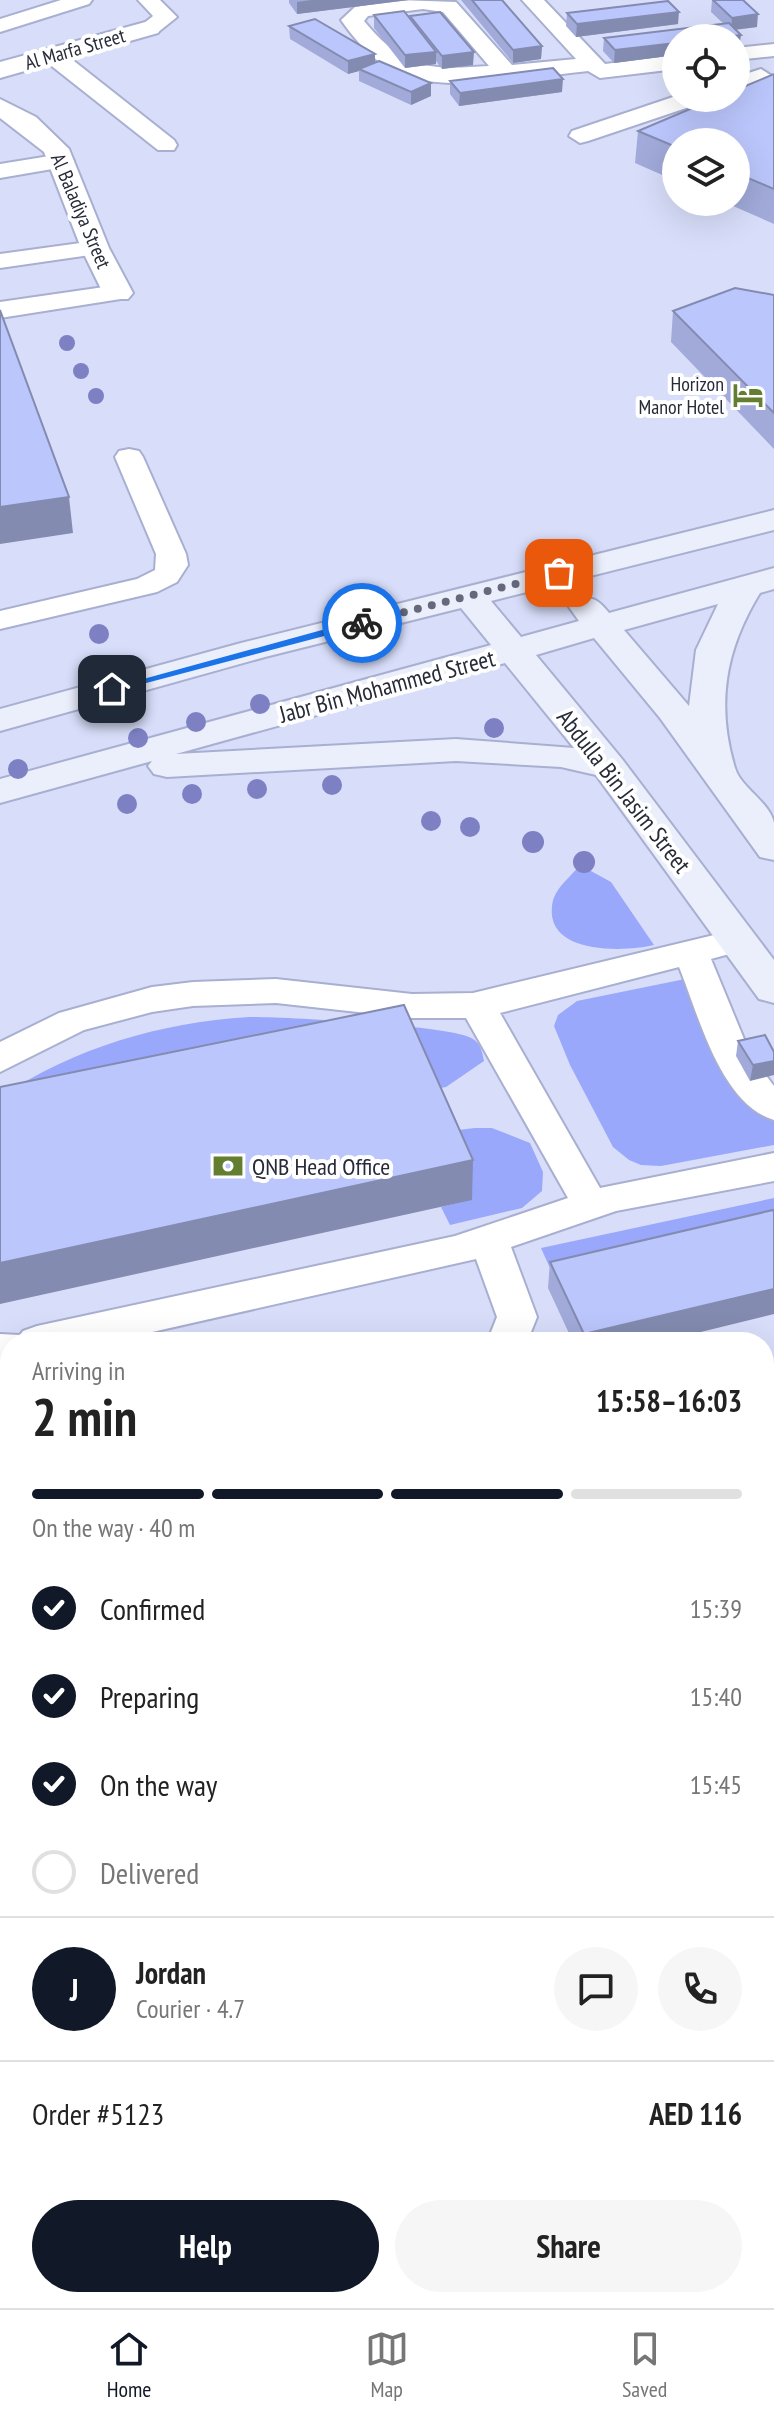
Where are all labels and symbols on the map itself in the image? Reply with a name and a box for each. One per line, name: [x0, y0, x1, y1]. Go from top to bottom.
street label: Al Marfa Street: [22, 22, 129, 76]
street label: Al Baladiya Street: [45, 149, 117, 273]
place label: Horizon Manor Hotel: [639, 371, 724, 420]
hotel icon: Horizon Manor Hotel: [731, 378, 765, 412]
pin: [525, 539, 593, 607]
courier: [322, 583, 402, 663]
street label: Jabr Bin Mohammed Street: [275, 642, 498, 730]
pin: [78, 655, 146, 723]
street label: Abdulla Bin Jasim Street: [550, 703, 698, 880]
bank icon: QNB Head Office: [211, 1149, 245, 1183]
place label: QNB Head Office: [252, 1151, 390, 1182]

